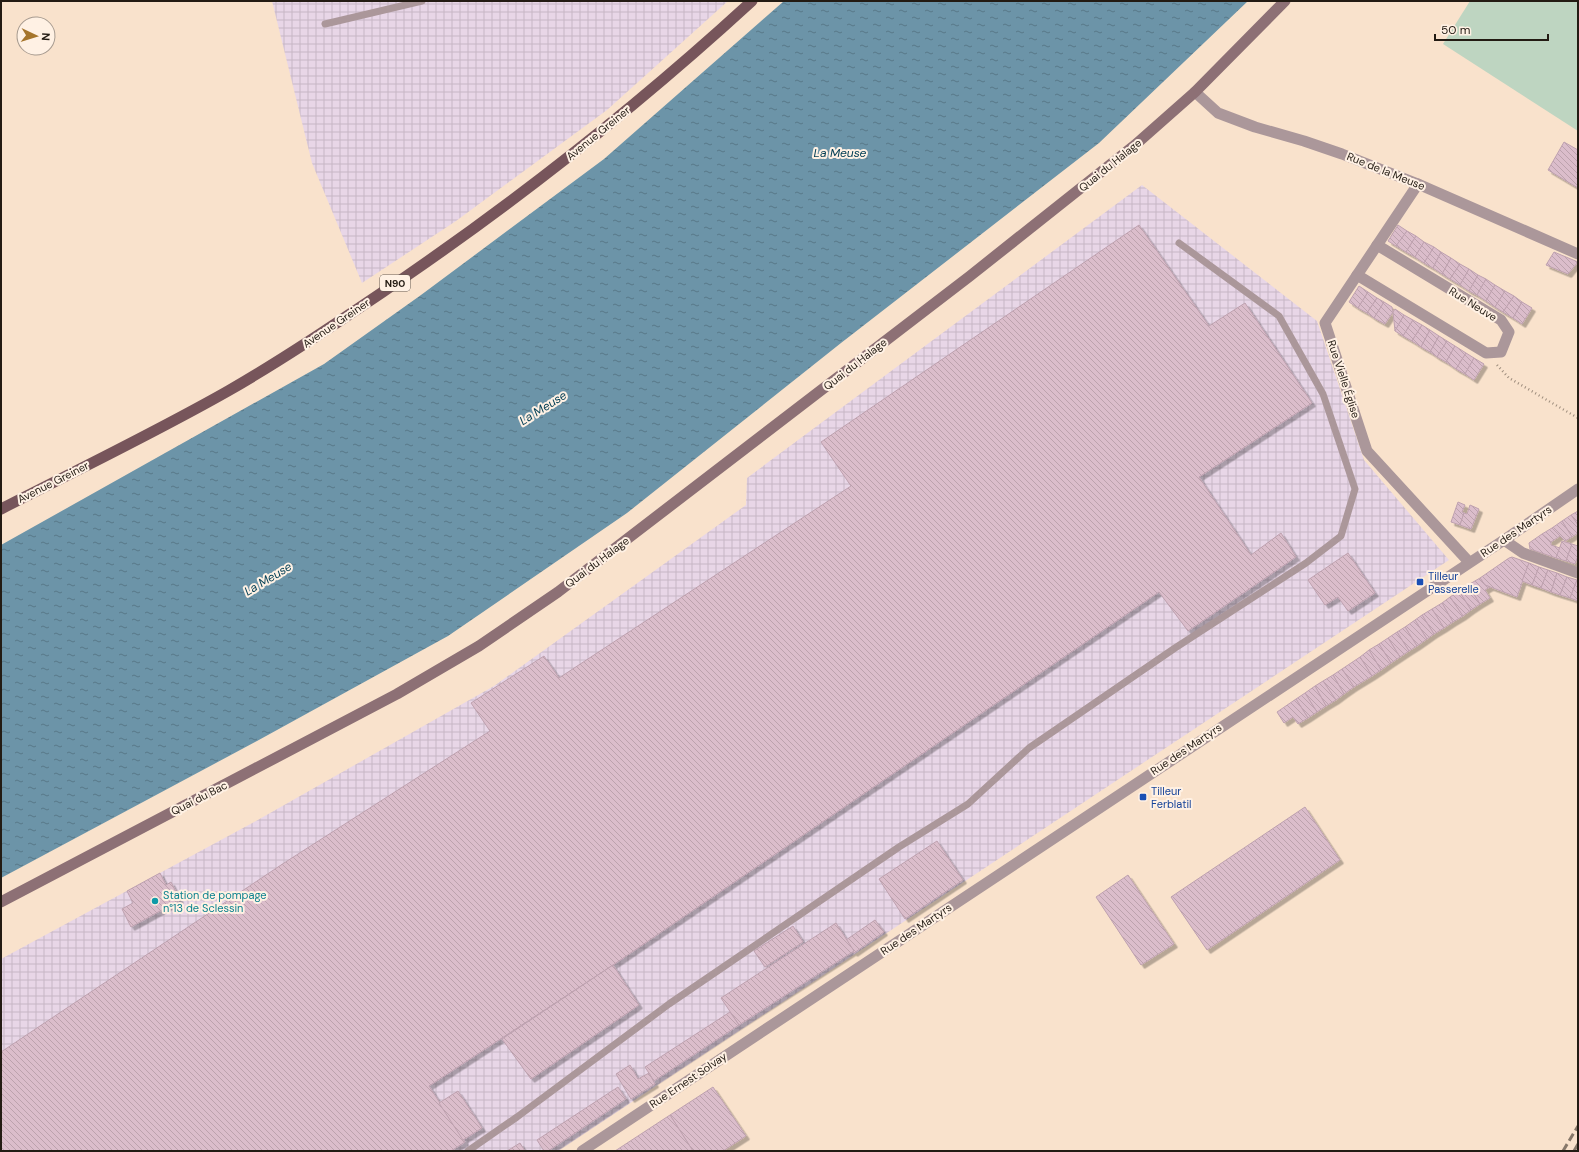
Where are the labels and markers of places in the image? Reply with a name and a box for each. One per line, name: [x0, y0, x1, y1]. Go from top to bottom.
place label: Tilleur Passerelle: [1428, 569, 1479, 596]
marker: Tilleur Passerelle: [1415, 577, 1425, 587]
place label: Tilleur Ferblatil: [1151, 784, 1192, 811]
marker: Tilleur Ferblatil: [1138, 792, 1148, 802]
place label: Station de pompage n°13 de Sclessin: [163, 888, 267, 915]
marker: Station de pompage n°13 de Sclessin: [150, 896, 160, 906]

